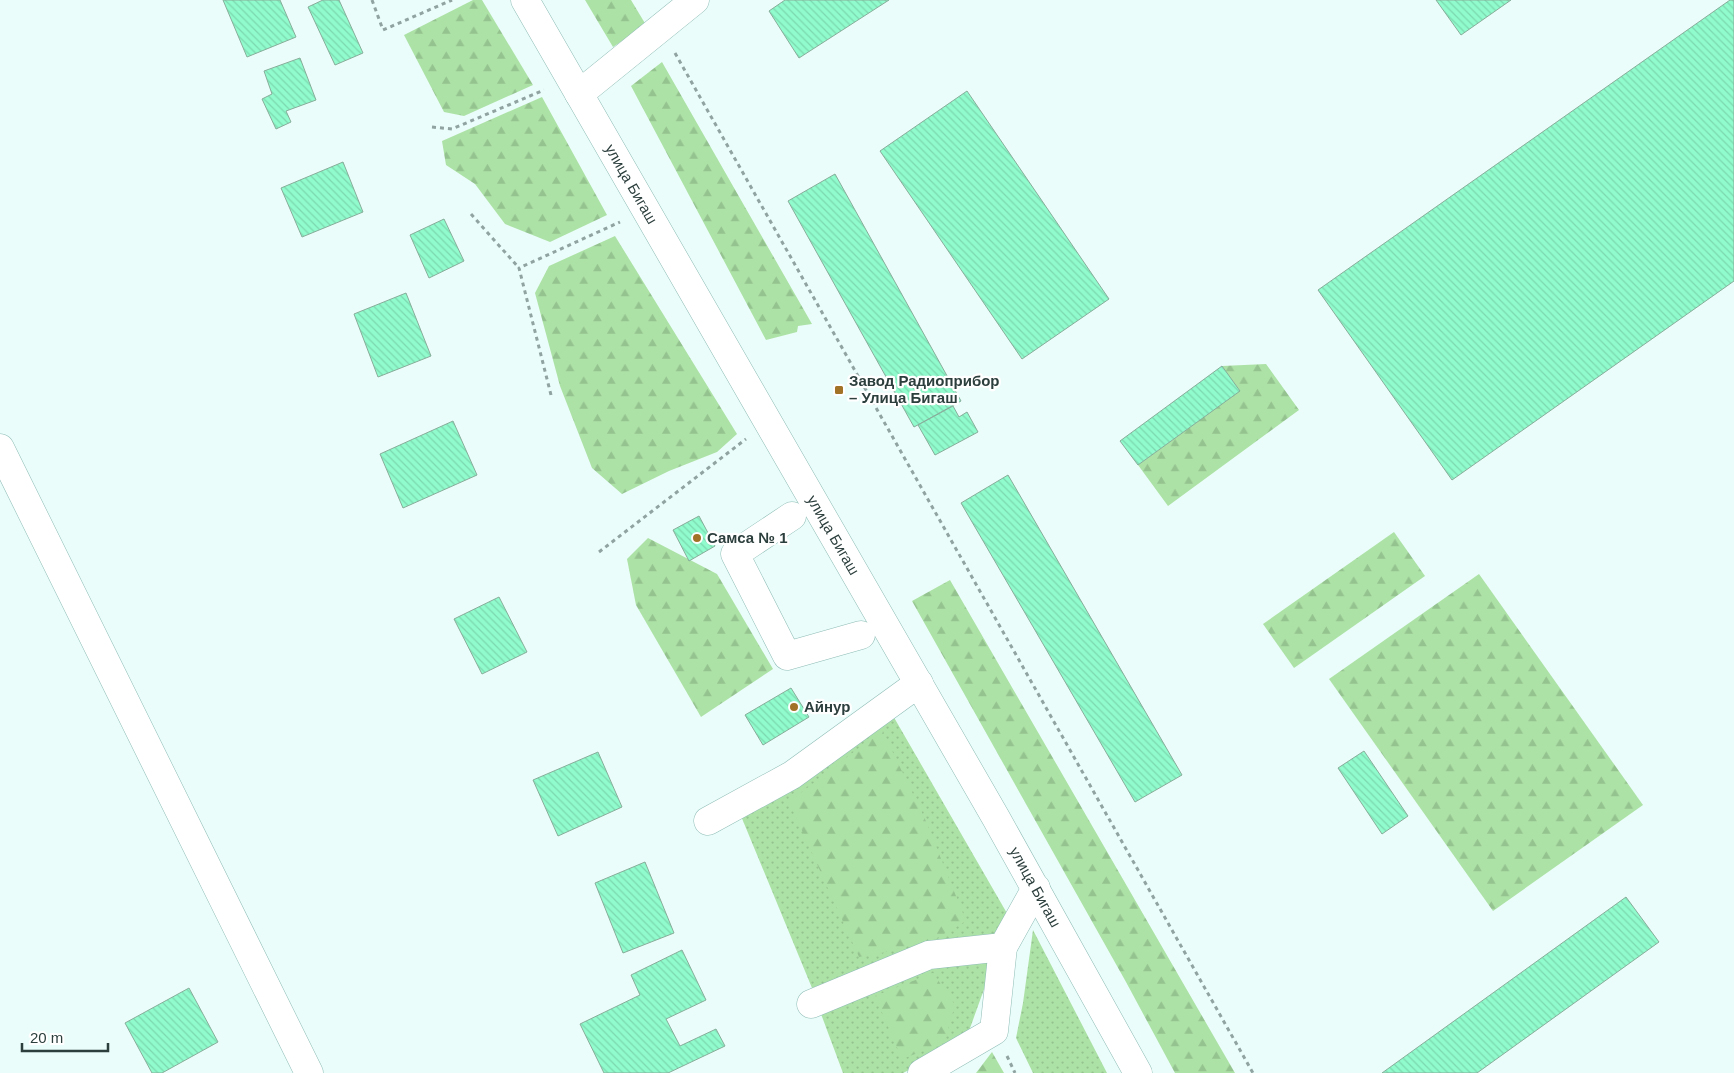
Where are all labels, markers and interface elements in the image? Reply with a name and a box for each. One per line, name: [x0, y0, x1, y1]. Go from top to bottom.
street label: улица Бигаш: [602, 141, 661, 227]
place label: Завод Радиоприбор – Улица Бигаш: [849, 372, 1000, 406]
marker: Завод Радиоприбор – Улица Бигаш: [833, 384, 845, 396]
street label: улица Бигаш: [804, 492, 863, 578]
place label: Самса № 1: [707, 529, 788, 546]
marker: Самса № 1: [691, 532, 703, 544]
place label: Айнур: [804, 698, 850, 715]
marker: Айнур: [788, 701, 800, 713]
street label: улица Бигаш: [1006, 844, 1064, 930]
scale bar: [22, 1020, 109, 1052]
text: 20 m: [30, 1029, 63, 1046]

